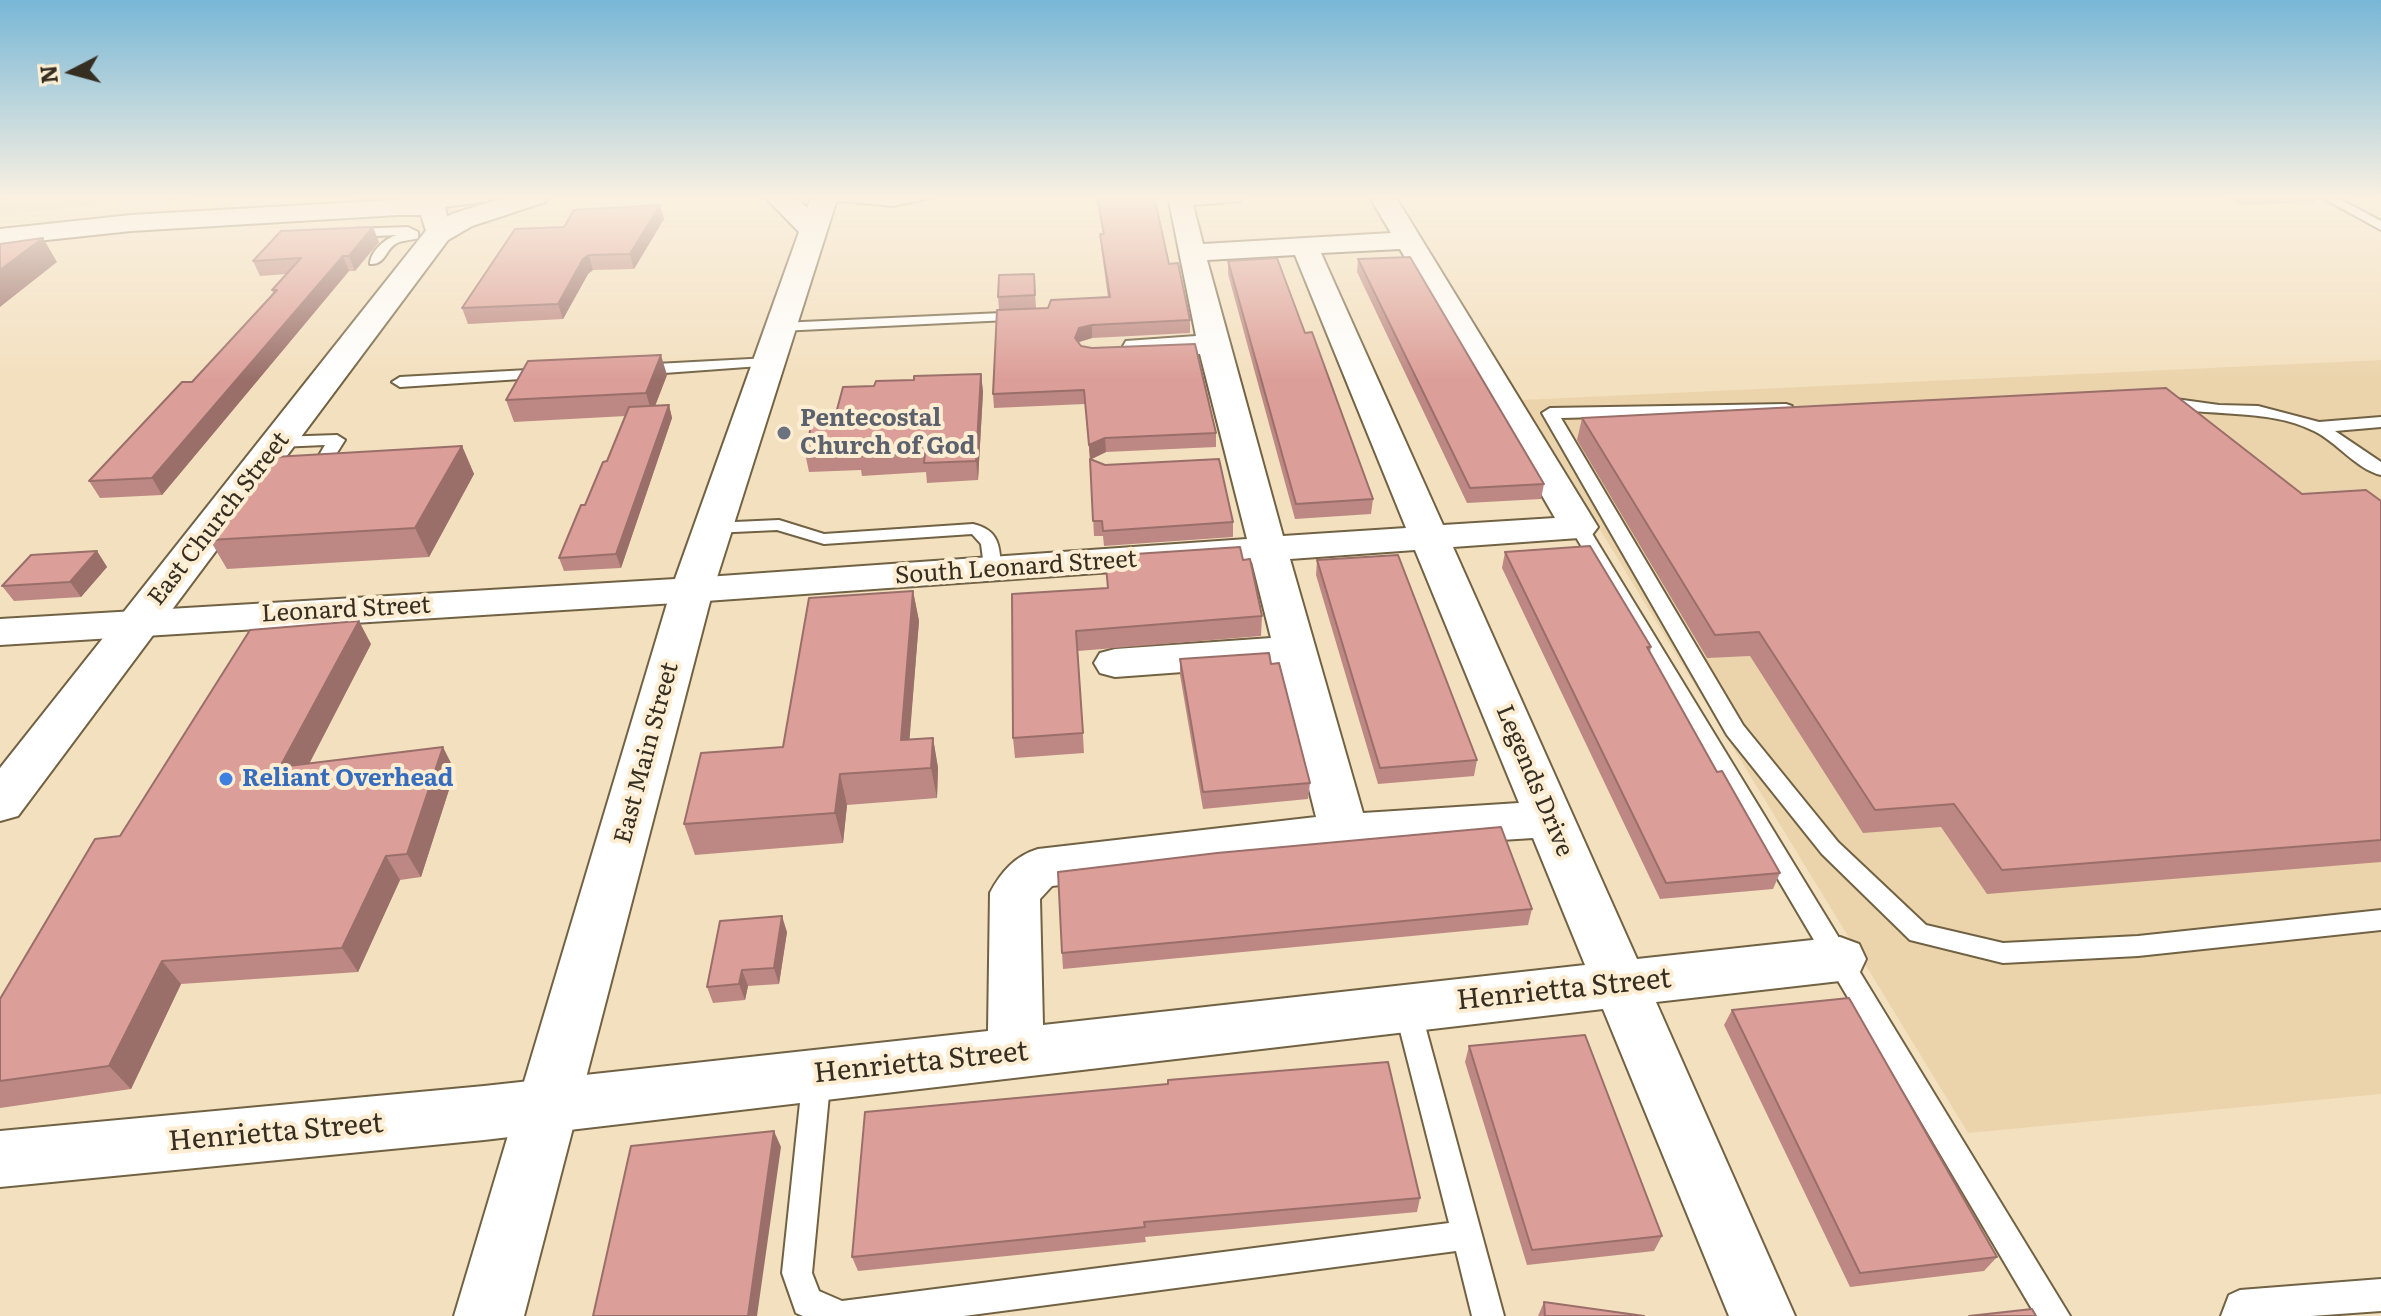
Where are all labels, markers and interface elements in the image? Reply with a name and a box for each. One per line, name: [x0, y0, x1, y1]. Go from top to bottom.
north arrow: [32, 32, 112, 112]
text: N: [30, 64, 65, 85]
place label: Pentecostal Church of God: [800, 405, 975, 461]
marker: Pentecostal Church of God: [775, 424, 793, 442]
street label: East Church Street: [142, 426, 296, 612]
street label: South Leonard Street: [894, 545, 1138, 591]
street label: Leonard Street: [261, 591, 431, 629]
street label: East Main Street: [609, 659, 685, 847]
street label: Legends Drive: [1489, 701, 1579, 861]
place label: Reliant Overhead: [242, 765, 454, 793]
marker: Reliant Overhead: [217, 770, 235, 788]
street label: Henrietta Street: [1455, 962, 1673, 1018]
street label: Henrietta Street: [812, 1035, 1030, 1091]
street label: Henrietta Street: [167, 1107, 385, 1159]

